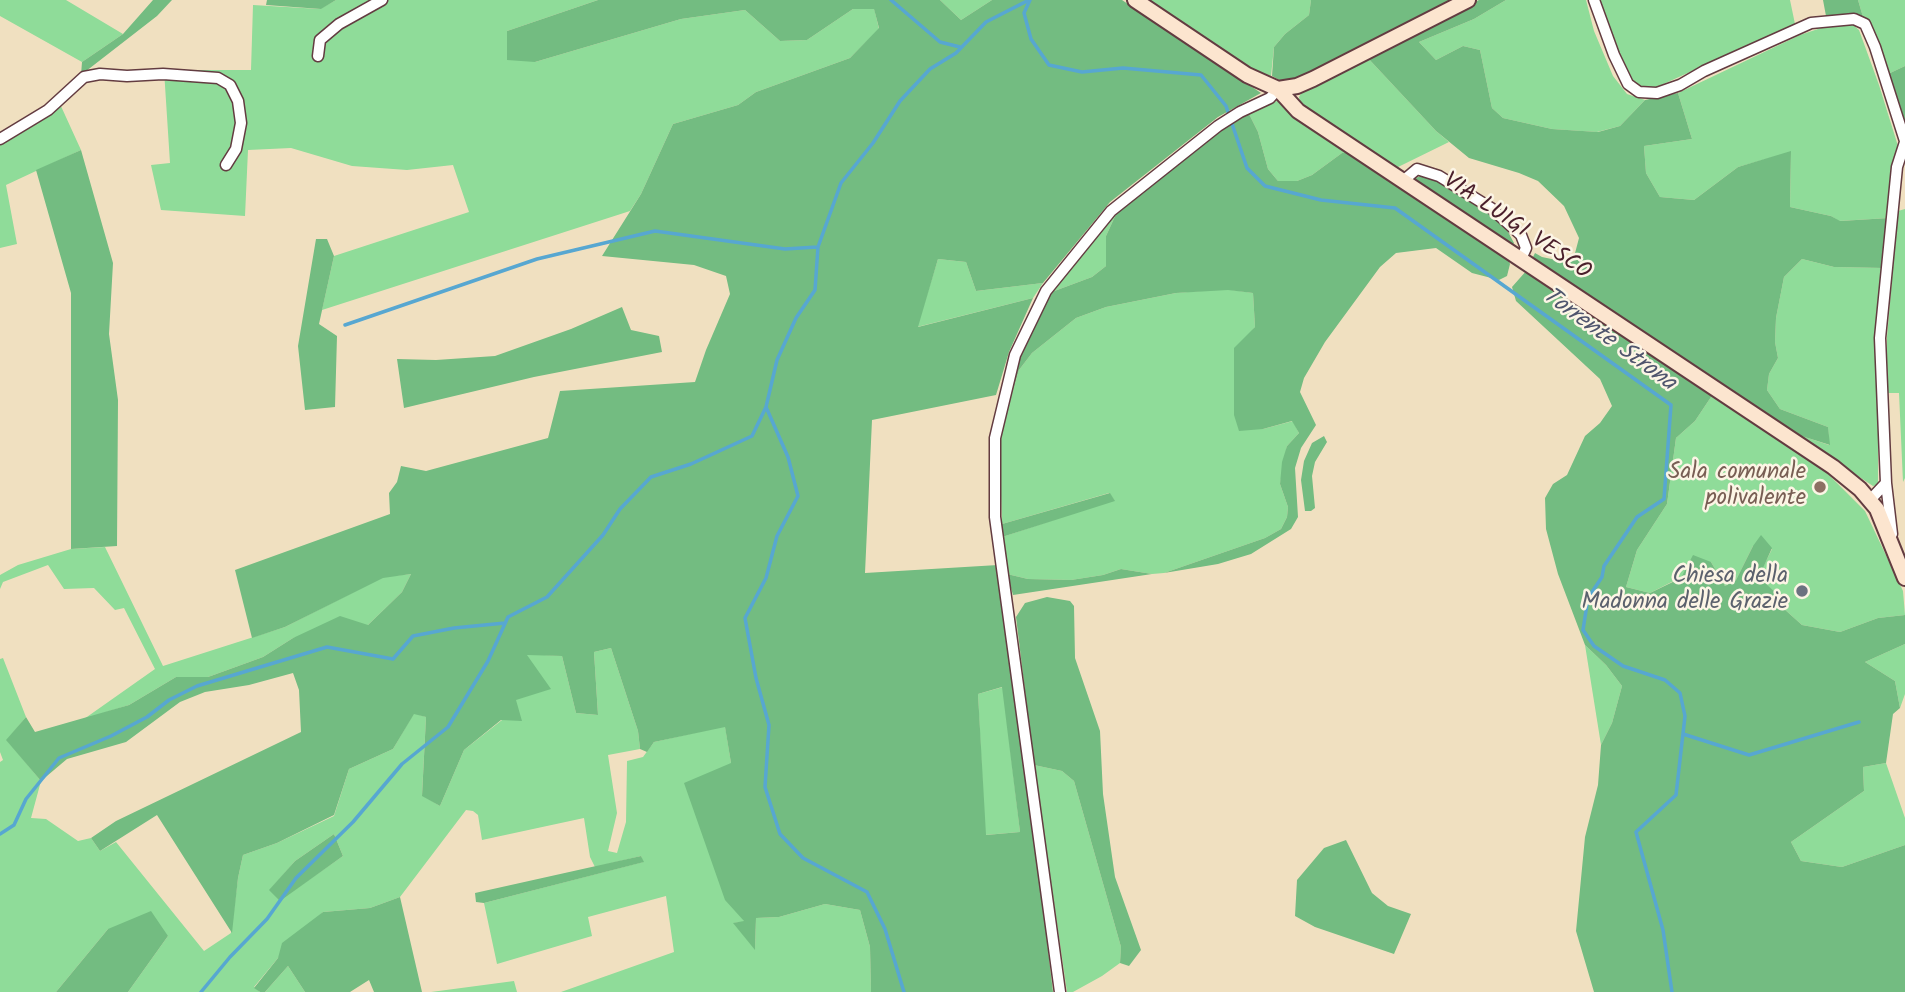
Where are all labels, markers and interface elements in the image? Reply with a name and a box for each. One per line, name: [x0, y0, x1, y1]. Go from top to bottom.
street label: VIA LUIGI VESCO: [1437, 168, 1595, 288]
water label: Torrente Strona: [1536, 283, 1680, 399]
place label: Sala comunale polivalente: [1668, 460, 1806, 514]
marker: Sala comunale polivalente: [1812, 479, 1828, 495]
place label: Chiesa della Madonna delle Grazie: [1582, 564, 1788, 618]
marker: Chiesa della Madonna delle Grazie: [1794, 583, 1810, 599]

